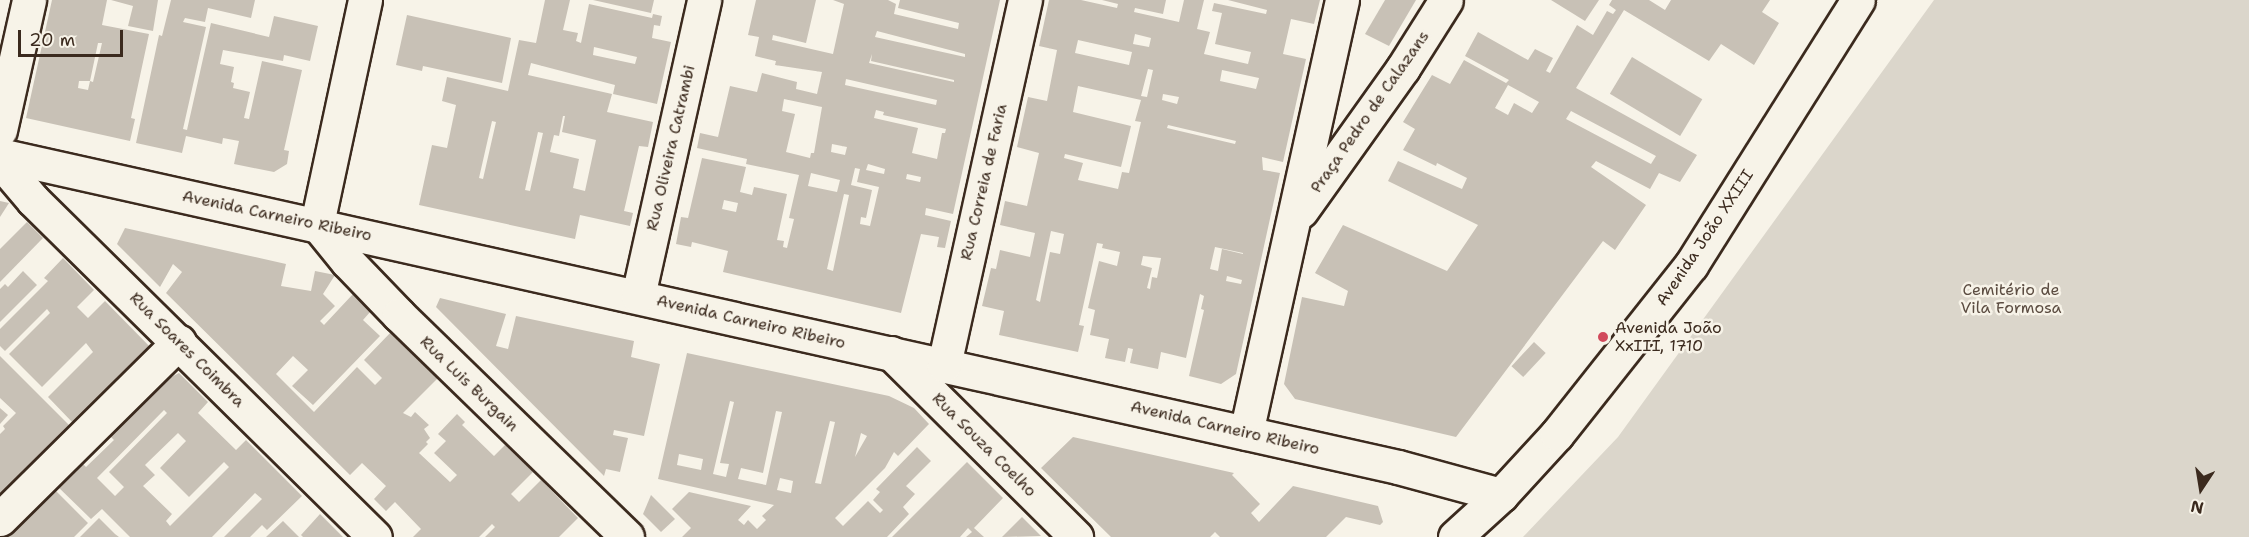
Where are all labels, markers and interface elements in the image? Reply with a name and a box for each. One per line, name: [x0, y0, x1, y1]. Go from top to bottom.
scale bar: [21, 18, 126, 56]
street label: Praça Pedro de Calazans: [1307, 27, 1433, 197]
text: 20 m: [29, 28, 75, 52]
street label: Rua Oliveira Catrambi: [643, 63, 699, 233]
street label: Rua Correia de Faria: [957, 102, 1011, 262]
street label: Avenida João XXIII: [1652, 166, 1758, 310]
street label: Avenida Carneiro Ribeiro: [180, 187, 374, 245]
park label: Cemitério de Vila Formosa: [1960, 280, 2062, 318]
street label: Rua Soares Coimbra: [125, 288, 249, 412]
street label: Avenida Carneiro Ribeiro: [655, 291, 847, 353]
place label: Avenida João XxIII, 1710: [1615, 318, 1722, 356]
marker: Avenida João XxIII, 1710: [1596, 330, 1610, 344]
street label: Rua Luis Burgain: [416, 332, 522, 436]
street label: Rua Souza Coelho: [928, 389, 1040, 501]
street label: Avenida Carneiro Ribeiro: [1129, 397, 1321, 459]
north arrow: [2171, 459, 2231, 519]
text: N: [2189, 496, 2206, 519]

